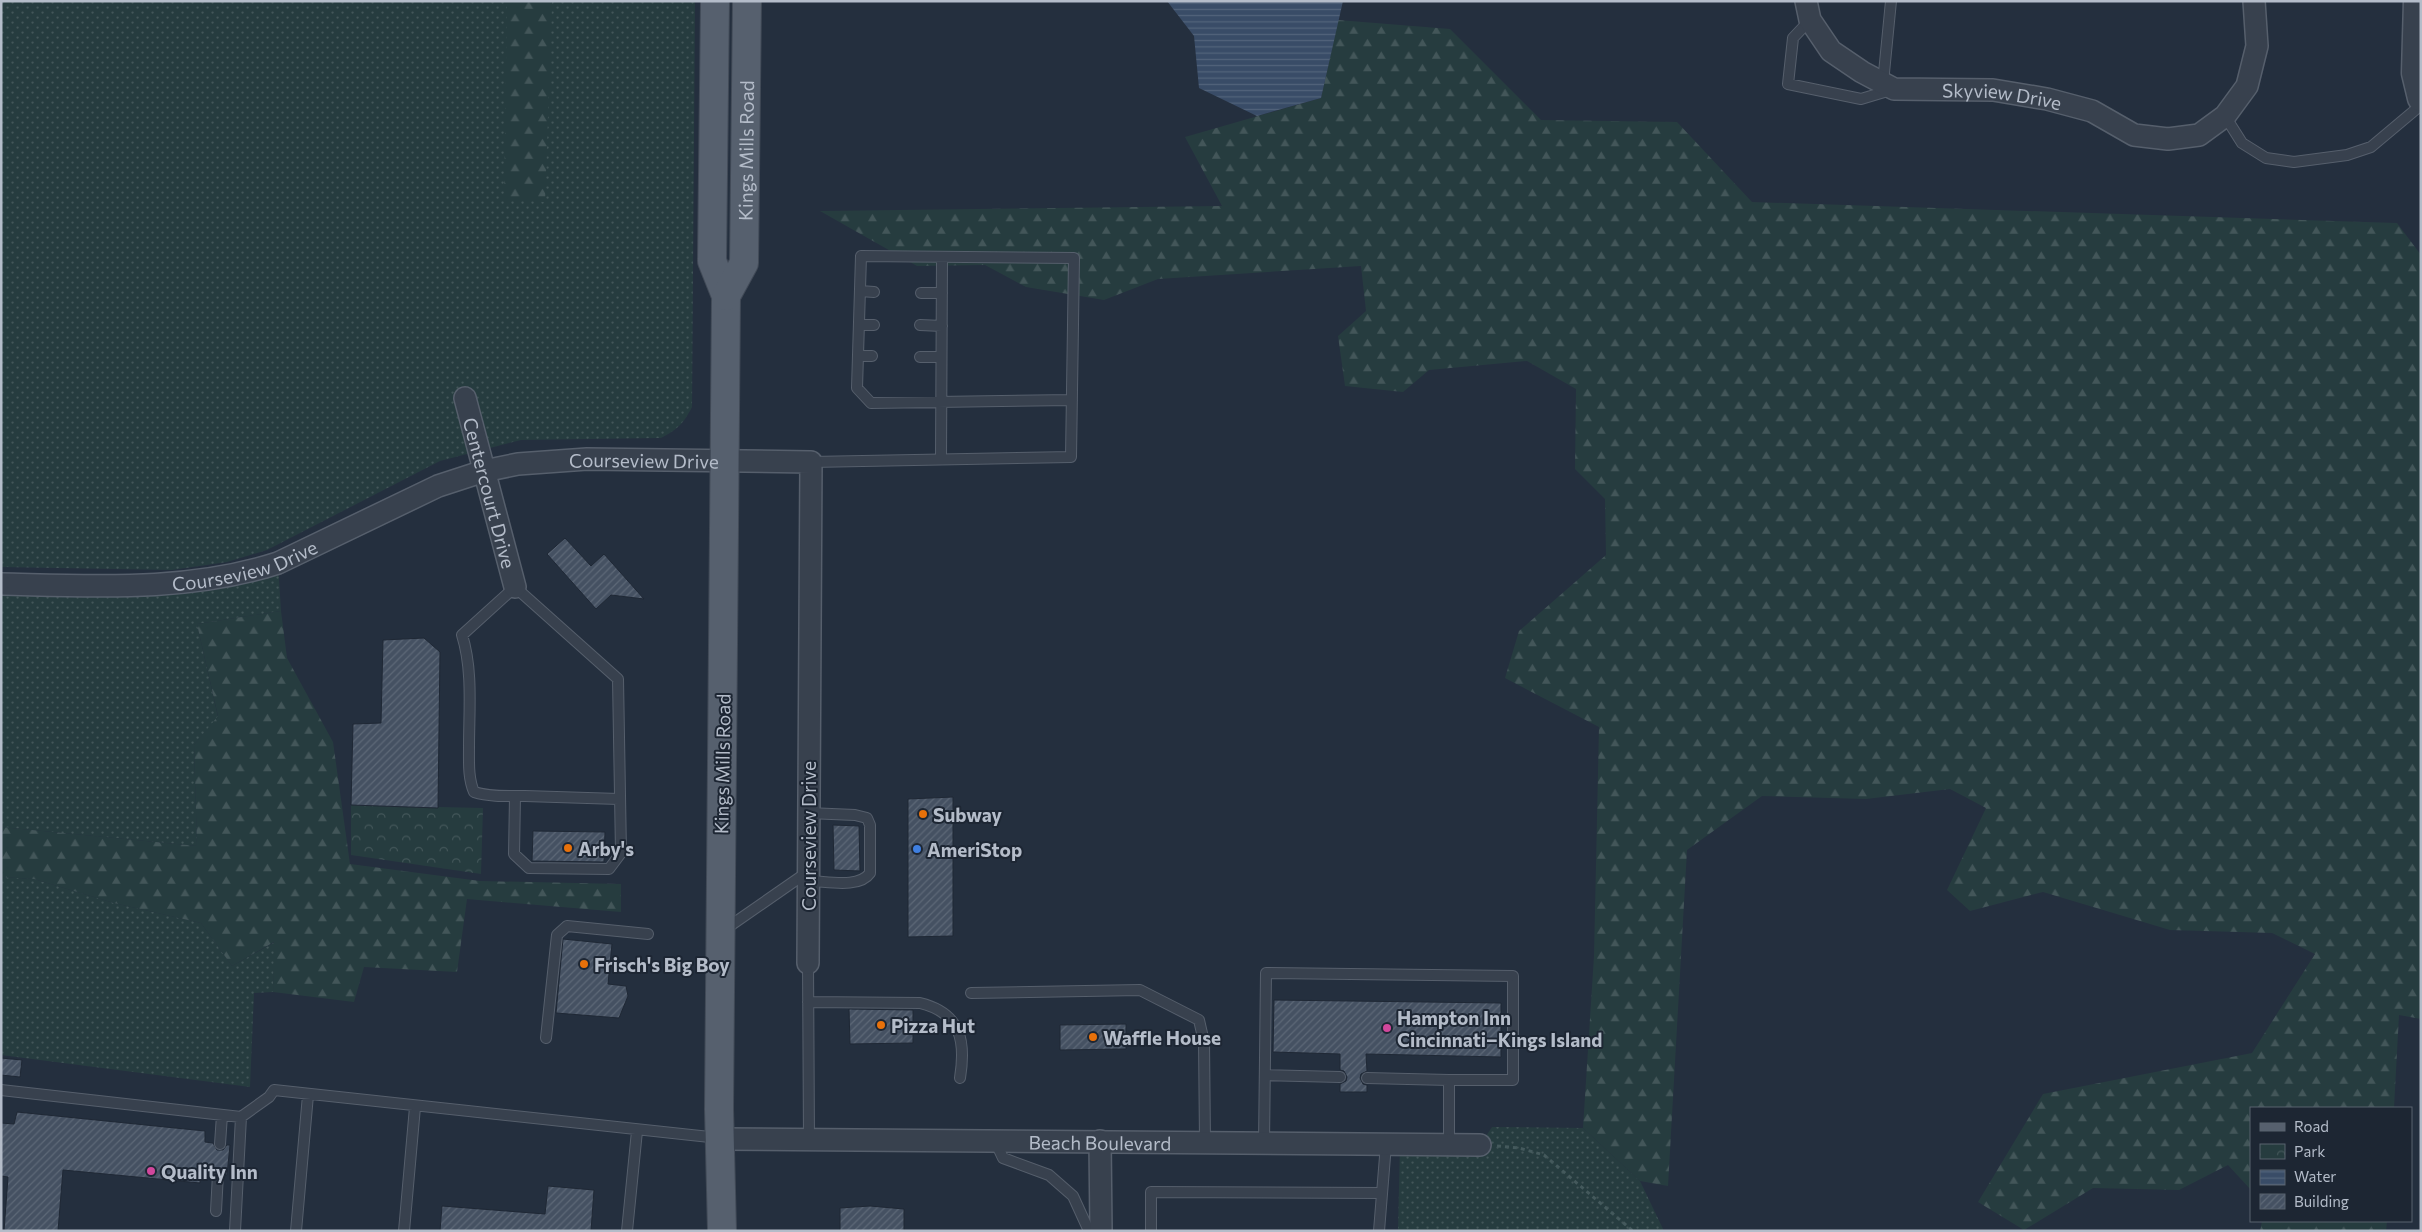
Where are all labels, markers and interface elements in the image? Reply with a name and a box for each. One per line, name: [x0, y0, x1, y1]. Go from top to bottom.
street label: Skyview Drive: [1942, 78, 2064, 114]
street label: Kings Mills Road: [733, 80, 758, 221]
street label: Centercourt Drive: [459, 415, 521, 571]
street label: Courseview Drive: [568, 447, 719, 472]
street label: Courseview Drive: [171, 535, 321, 595]
street label: Kings Mills Road: [709, 694, 735, 834]
street label: Courseview Drive: [797, 761, 820, 911]
place label: Subway: [933, 803, 1003, 826]
marker: Subway: [917, 808, 929, 820]
place label: Arby's: [578, 837, 634, 860]
place label: AmeriStop: [927, 838, 1022, 861]
marker: Arby's: [562, 842, 574, 854]
marker: AmeriStop: [911, 843, 923, 855]
place label: Frisch's Big Boy: [594, 953, 730, 976]
marker: Frisch's Big Boy: [578, 958, 590, 970]
place label: Hampton Inn Cincinnati–Kings Island: [1397, 1006, 1602, 1051]
place label: Pizza Hut: [891, 1014, 975, 1037]
marker: Pizza Hut: [875, 1019, 887, 1031]
marker: Hampton Inn Cincinnati–Kings Island: [1381, 1022, 1393, 1034]
place label: Waffle House: [1103, 1026, 1221, 1049]
marker: Waffle House: [1087, 1031, 1099, 1043]
legend: [2250, 1107, 2412, 1222]
text: Road: [2294, 1117, 2329, 1135]
street label: Beach Boulevard: [1029, 1130, 1171, 1154]
text: Park: [2294, 1142, 2325, 1160]
place label: Quality Inn: [161, 1160, 258, 1183]
marker: Quality Inn: [145, 1165, 157, 1177]
text: Water: [2294, 1167, 2336, 1185]
text: Building: [2294, 1192, 2349, 1210]

